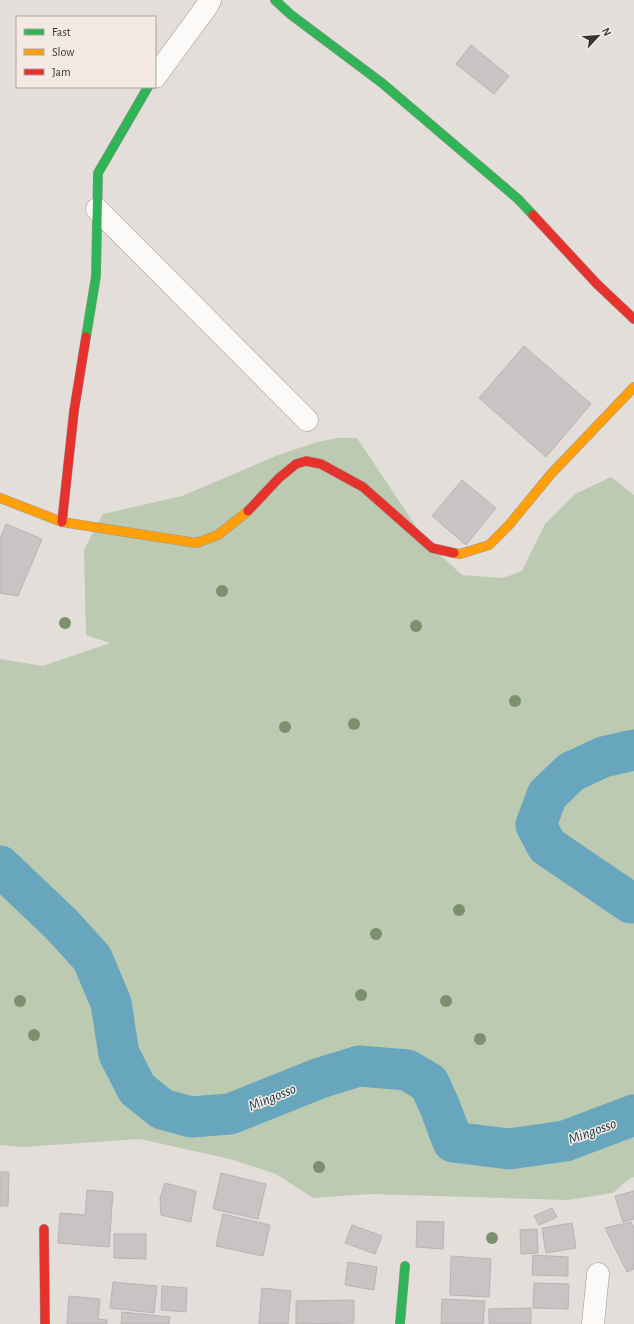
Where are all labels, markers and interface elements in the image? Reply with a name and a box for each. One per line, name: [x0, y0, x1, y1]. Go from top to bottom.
legend: [16, 16, 156, 88]
north arrow: [578, 16, 618, 56]
text: Fast: [52, 26, 71, 38]
text: N: [600, 26, 613, 38]
text: Slow: [52, 46, 74, 58]
text: Jam: [52, 66, 71, 78]
water label: Mingosso: [246, 1081, 298, 1114]
water label: Mingosso: [566, 1116, 618, 1147]

